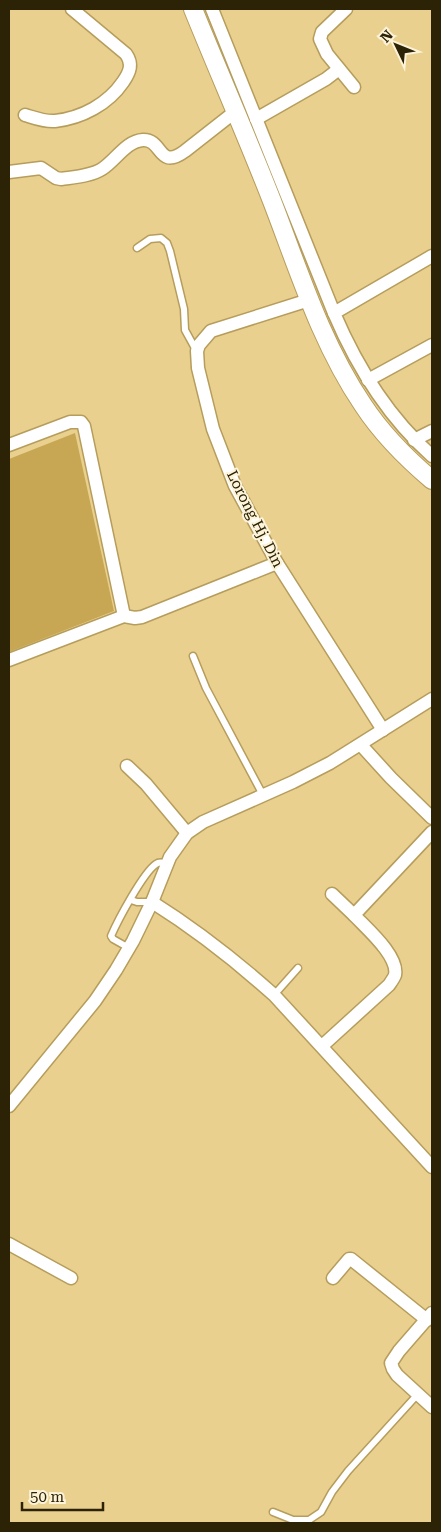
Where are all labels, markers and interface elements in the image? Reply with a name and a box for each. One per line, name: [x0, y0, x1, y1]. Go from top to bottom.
north arrow: [371, 20, 421, 70]
text: N: [377, 27, 396, 46]
street label: Lorong Hj. Din: [223, 467, 287, 571]
scale bar: [22, 1480, 104, 1512]
text: 50 m: [30, 1488, 65, 1506]

